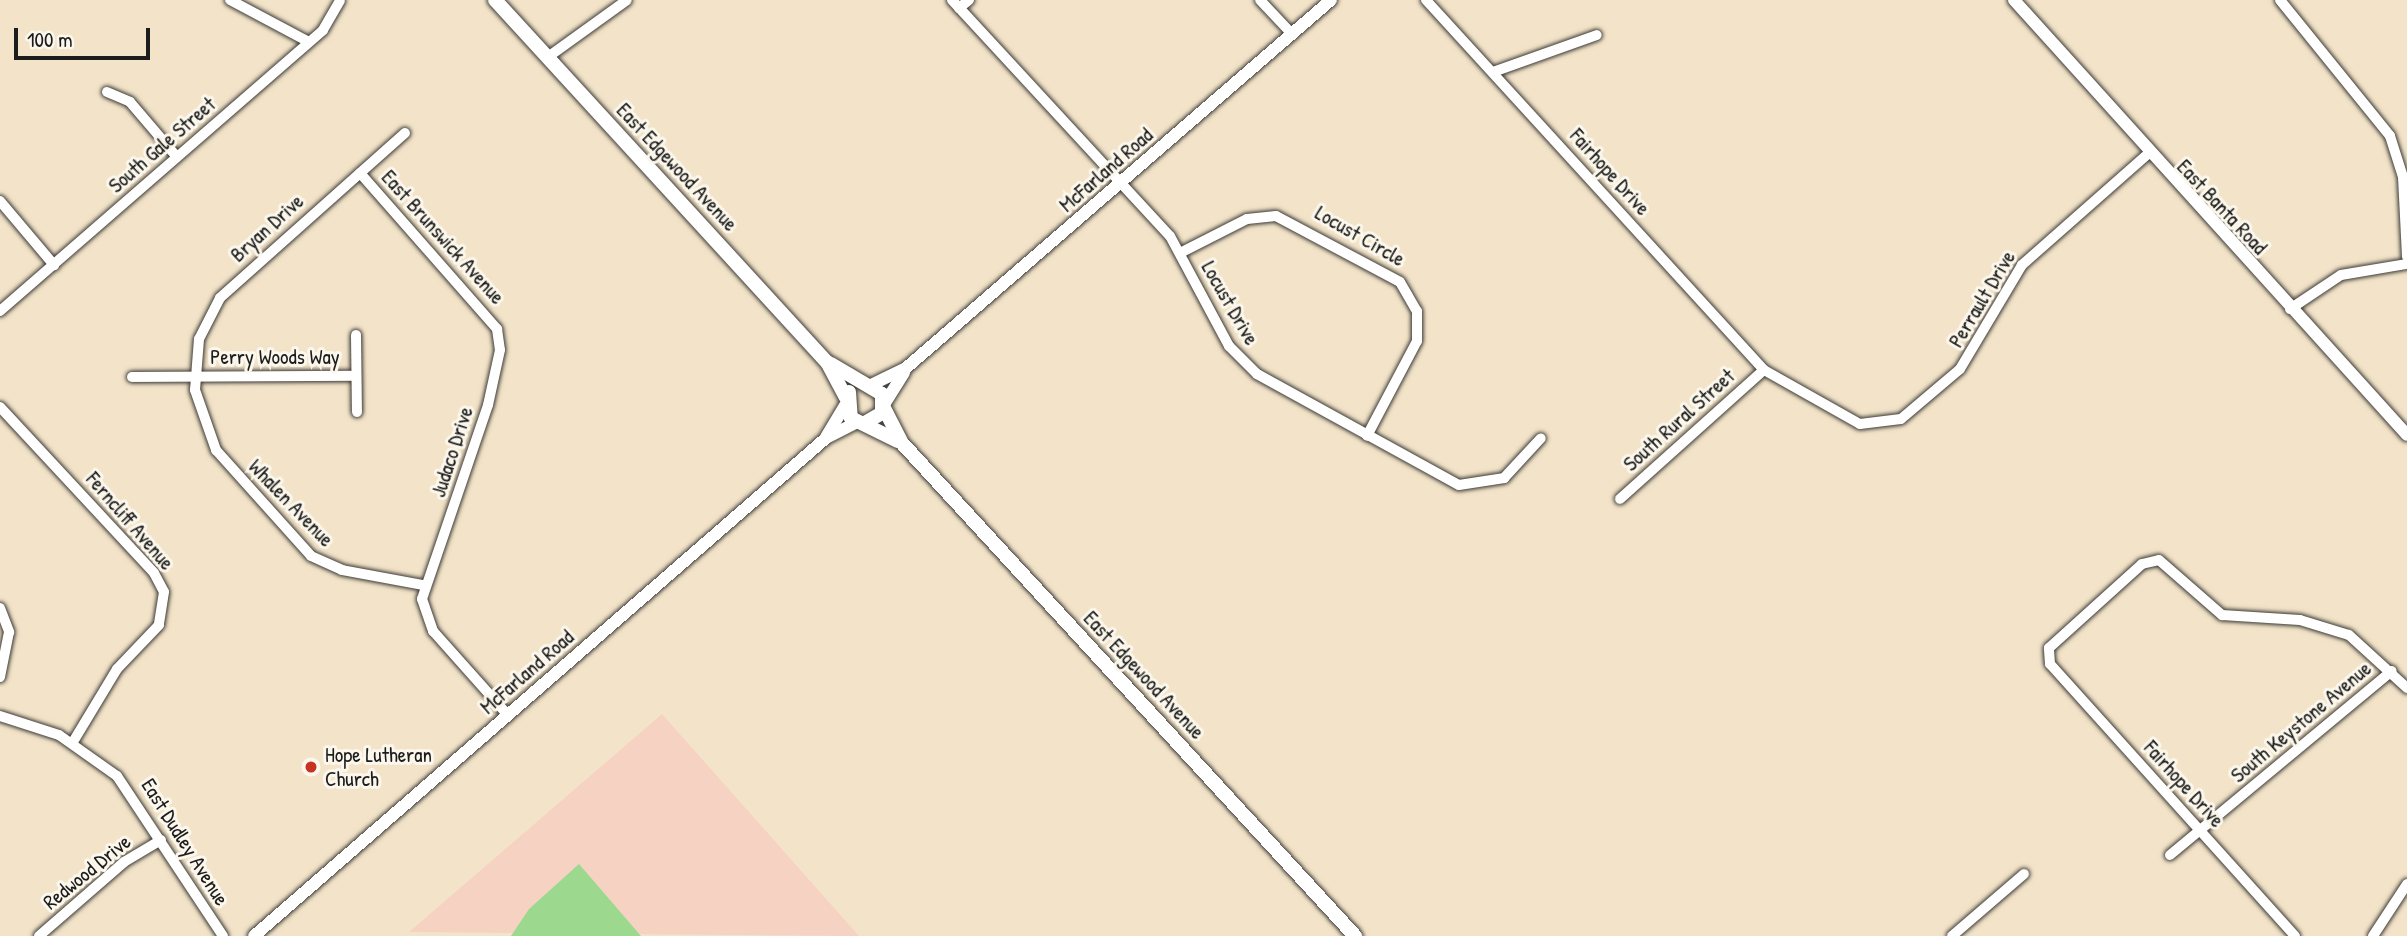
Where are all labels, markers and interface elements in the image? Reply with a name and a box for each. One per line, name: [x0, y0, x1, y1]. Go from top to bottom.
scale bar: [18, 14, 154, 58]
text: 100 m: [27, 25, 73, 54]
street label: South Gale Street: [103, 92, 221, 198]
street label: East Edgewood Avenue: [611, 98, 743, 236]
street label: McFarland Road: [1054, 123, 1158, 217]
street label: Fairhope Drive: [1565, 123, 1655, 221]
street label: East Banta Road: [2172, 154, 2272, 260]
street label: East Brunswick Avenue: [376, 165, 510, 309]
street label: Bryan Drive: [225, 189, 309, 267]
street label: Locust Circle: [1311, 200, 1409, 272]
street label: Perrault Drive: [1943, 246, 2021, 352]
street label: Locust Drive: [1196, 257, 1264, 349]
street label: Perry Woods Way: [210, 344, 340, 370]
street label: South Rural Street: [1618, 363, 1740, 477]
street label: Judaco Drive: [426, 404, 478, 500]
street label: Whalen Avenue: [243, 454, 339, 552]
street label: Ferncliff Avenue: [81, 467, 179, 575]
street label: East Edgewood Avenue: [1078, 606, 1210, 744]
street label: McFarland Road: [475, 625, 579, 719]
street label: South Keystone Avenue: [2226, 656, 2376, 788]
street label: Fairhope Drive: [2139, 735, 2229, 833]
place label: Hope Lutheran Church: [325, 742, 432, 792]
marker: Hope Lutheran Church: [303, 759, 319, 775]
street label: East Dudley Avenue: [136, 774, 234, 910]
street label: Redwood Drive: [38, 829, 136, 915]

